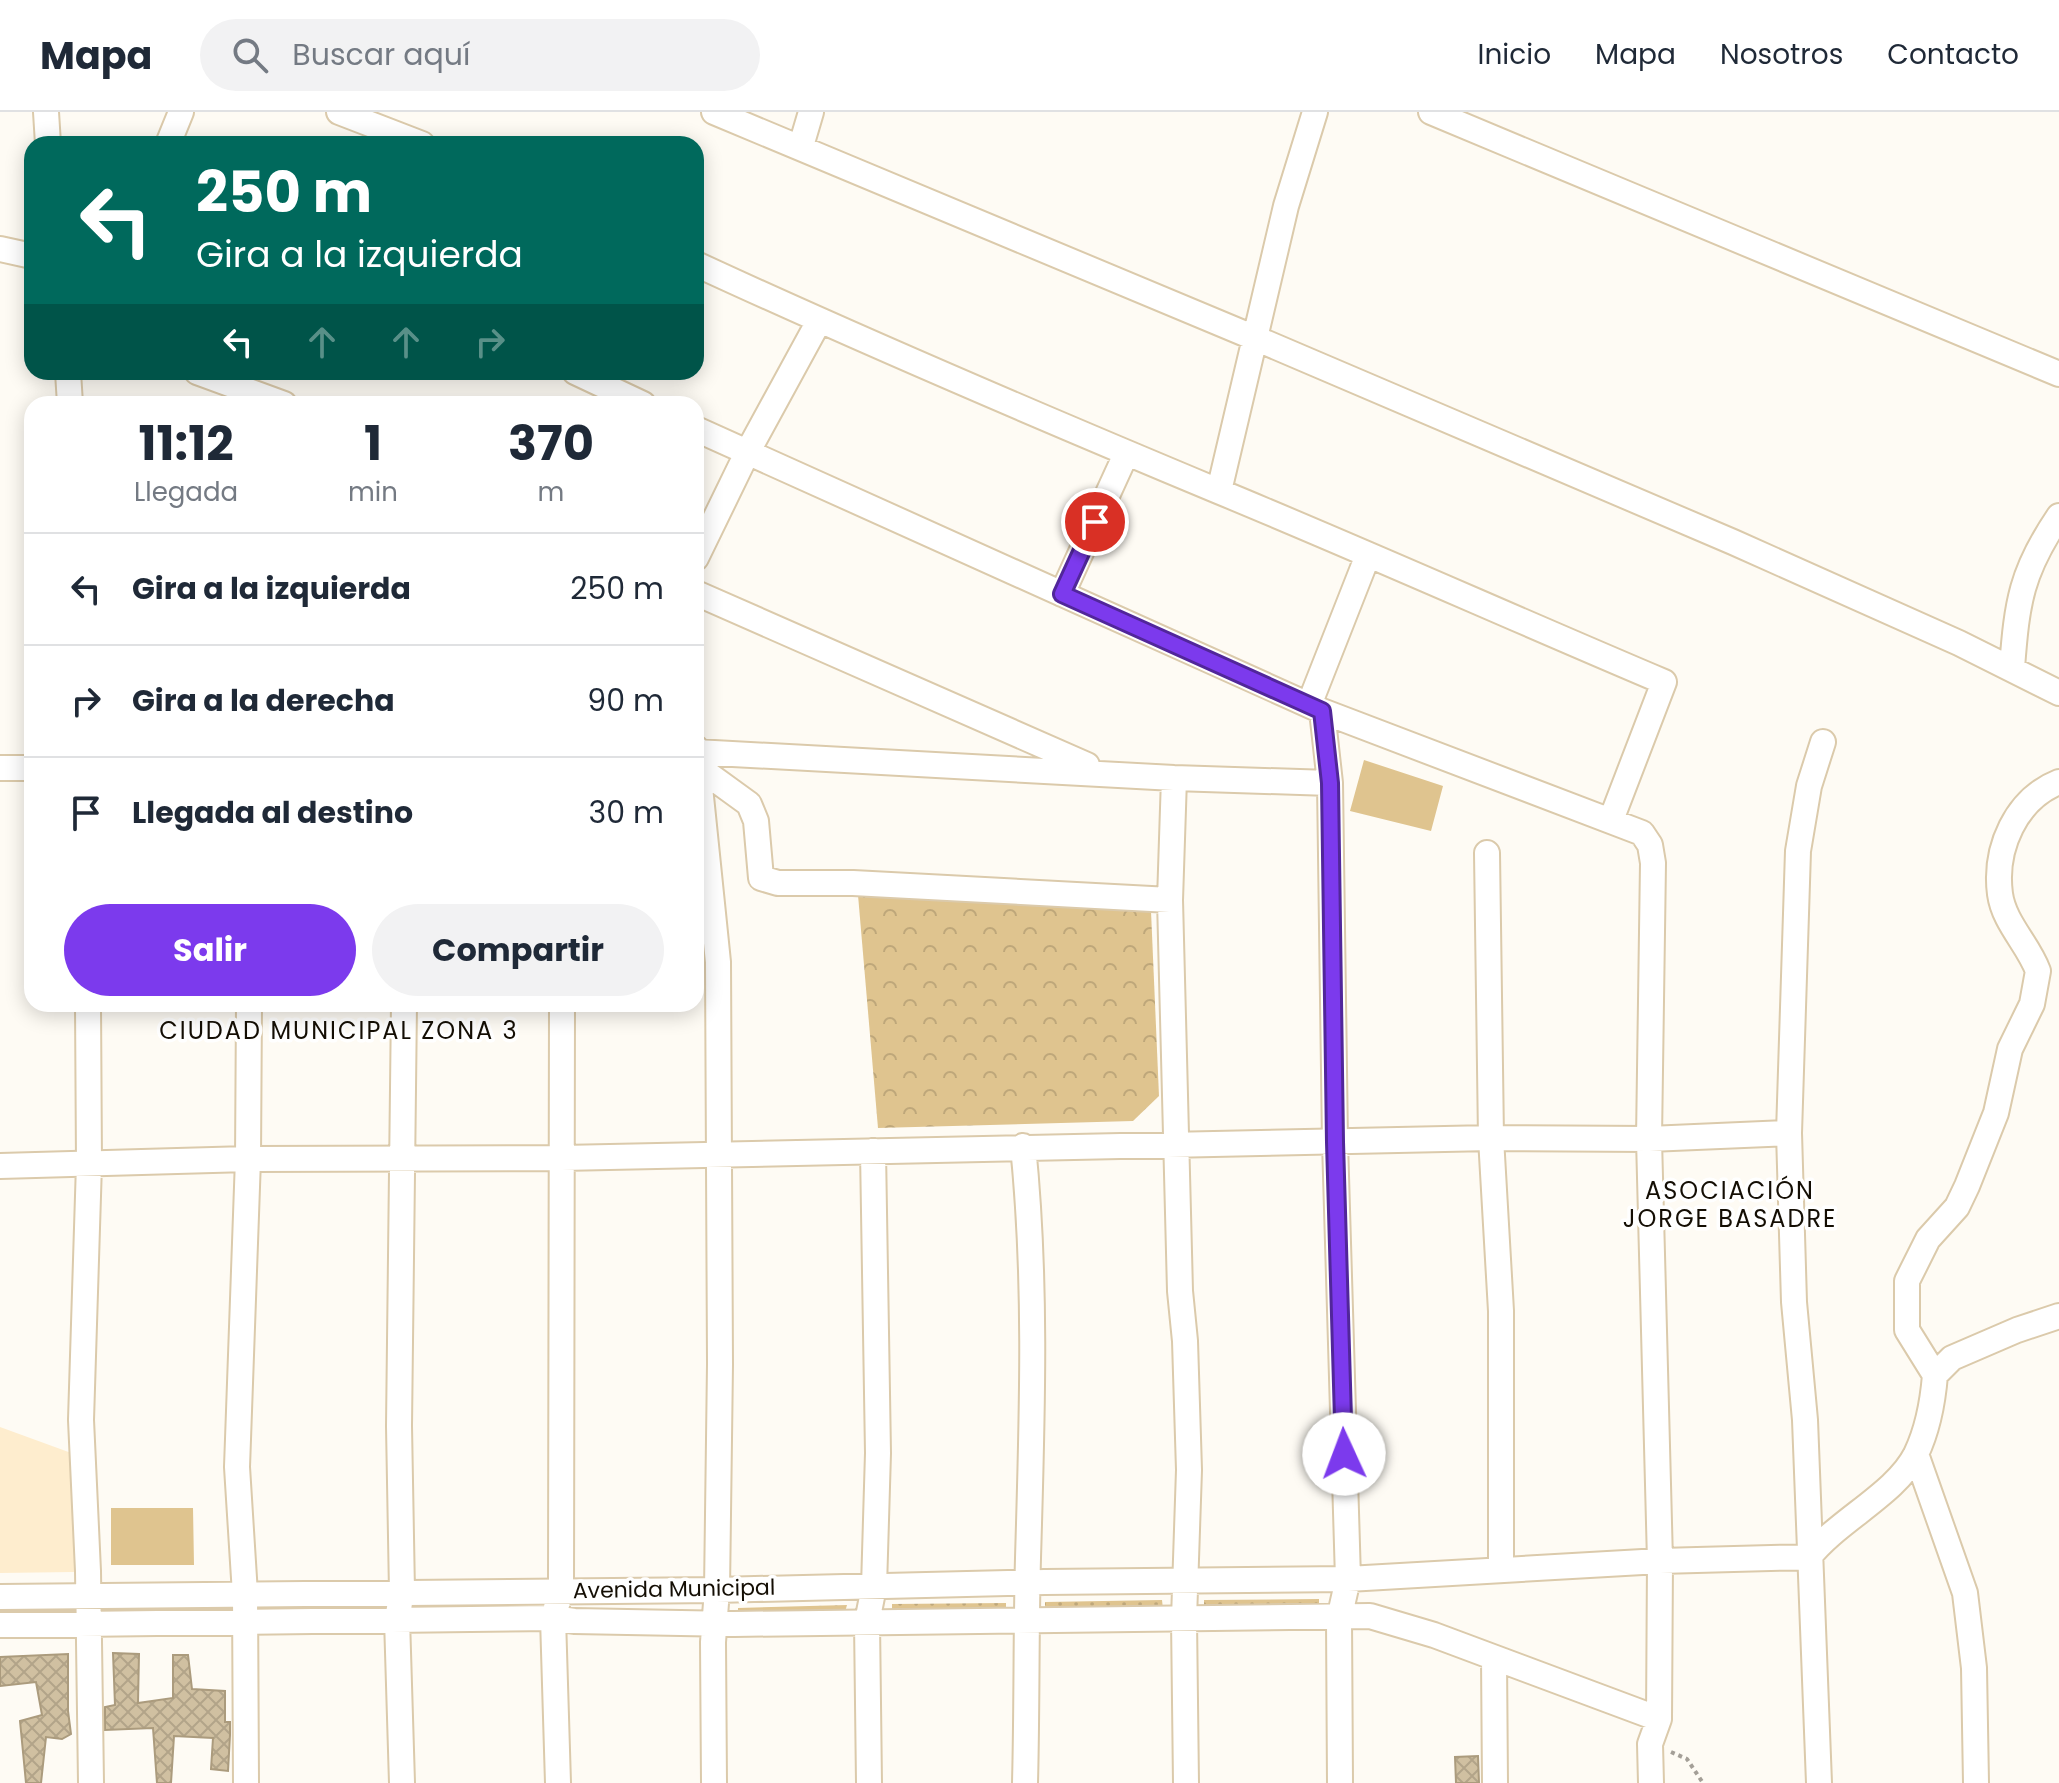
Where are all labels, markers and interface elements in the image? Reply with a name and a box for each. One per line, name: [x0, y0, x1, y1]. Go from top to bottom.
search box: [200, 19, 760, 91]
text: Mapa: [40, 29, 152, 82]
icon: search: [228, 33, 272, 77]
text: Buscar aquí: [292, 33, 470, 76]
text: Inicio: [1478, 35, 1551, 74]
text: Mapa: [1595, 35, 1676, 74]
text: Nosotros: [1720, 35, 1843, 74]
text: Contacto: [1887, 35, 2019, 74]
text: 250 m: [196, 153, 372, 232]
icon: left: [64, 168, 168, 272]
text: Gira a la izquierda: [196, 229, 523, 280]
icon: left: [216, 320, 260, 364]
icon: ahead: [300, 320, 344, 364]
icon: ahead: [384, 320, 428, 364]
icon: right: [468, 320, 512, 364]
text: 11:12: [138, 410, 234, 477]
text: 1: [364, 410, 382, 477]
text: 370: [508, 410, 594, 477]
text: Llegada: [134, 474, 238, 510]
text: min: [348, 474, 398, 510]
text: m: [538, 474, 564, 510]
pin: [1061, 488, 1129, 556]
icon: arrive: [1073, 500, 1117, 544]
icon: left: [64, 567, 108, 611]
text: Gira a la izquierda: [132, 567, 411, 610]
text: 250 m: [570, 567, 664, 610]
icon: right: [64, 679, 108, 723]
text: Gira a la derecha: [132, 679, 395, 722]
text: 90 m: [587, 679, 664, 722]
icon: arrive: [64, 791, 108, 835]
text: Llegada al destino: [132, 791, 413, 834]
text: 30 m: [589, 791, 664, 834]
button: Salir: [64, 904, 356, 996]
button: Compartir: [372, 904, 664, 996]
district label: CIUDAD MUNICIPAL ZONA 3: [159, 1014, 519, 1047]
district label: ASOCIACIÓN JORGE BASADRE: [1623, 1174, 1837, 1235]
position arrow: [1302, 1412, 1386, 1496]
street label: Avenida Municipal: [573, 1572, 775, 1606]

